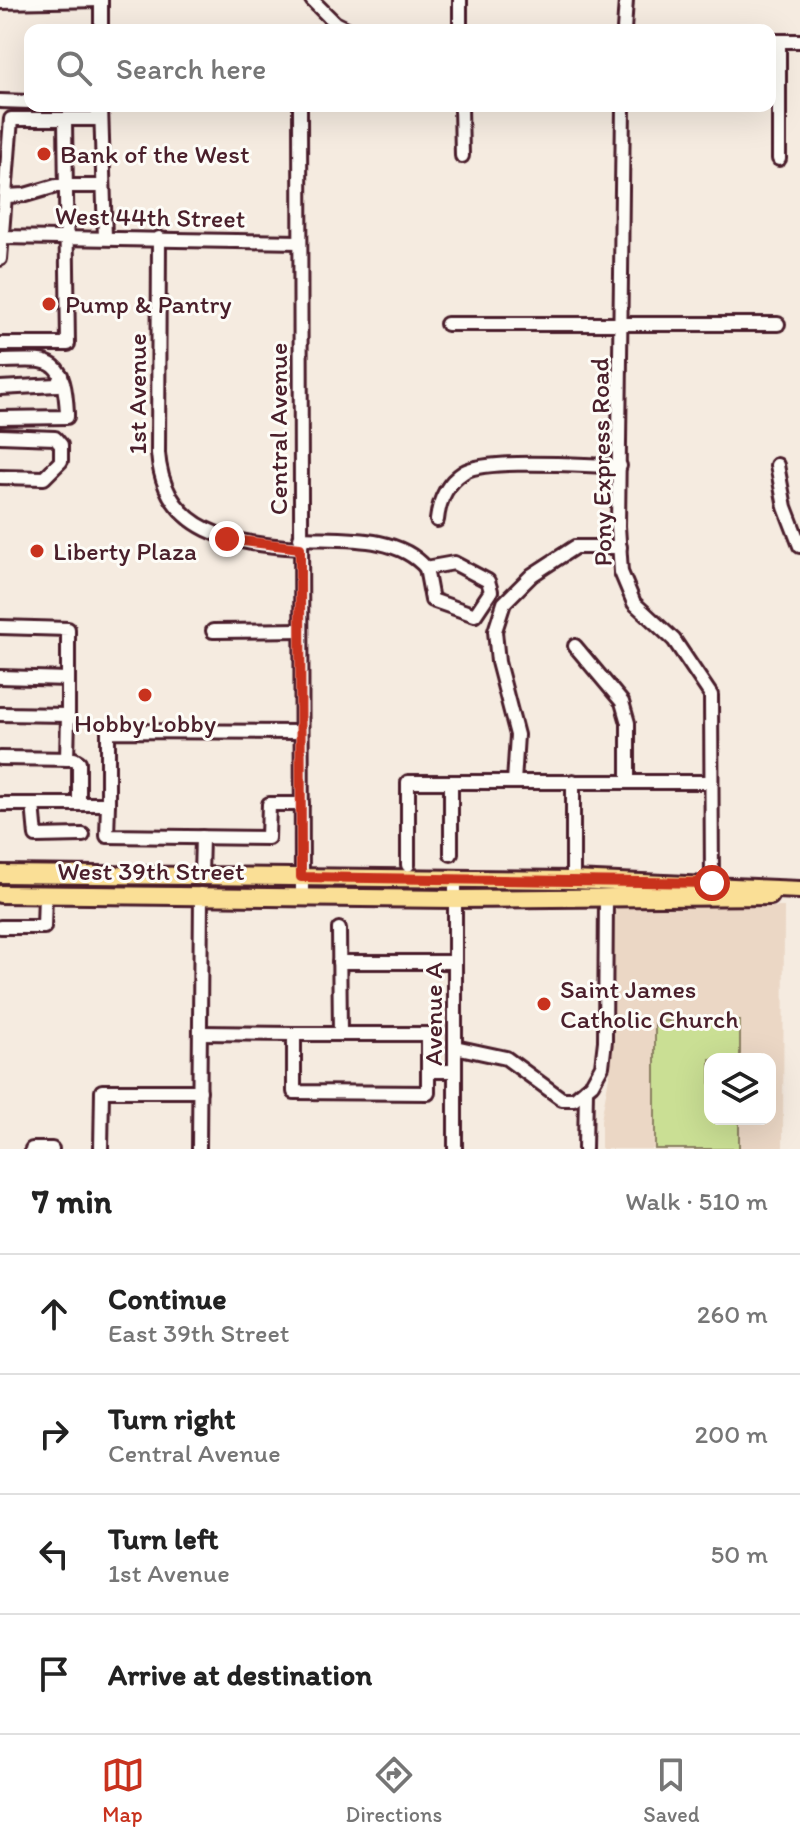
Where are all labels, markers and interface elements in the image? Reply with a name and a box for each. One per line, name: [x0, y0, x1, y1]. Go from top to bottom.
search box: [24, 24, 776, 112]
icon: search: [52, 46, 96, 90]
text: Search here: [116, 50, 266, 87]
place label: Bank of the West: [60, 138, 250, 170]
marker: Bank of the West: [35, 145, 53, 163]
street label: West 44th Street: [54, 199, 246, 235]
place label: Pump & Pantry: [65, 288, 232, 320]
marker: Pump & Pantry: [40, 295, 58, 313]
street label: 1st Avenue: [121, 333, 153, 455]
street label: Central Avenue: [262, 343, 294, 515]
street label: Pony Express Road: [583, 357, 619, 567]
route end: [209, 521, 245, 557]
place label: Liberty Plaza: [53, 535, 197, 567]
marker: Liberty Plaza: [28, 542, 46, 560]
marker: Hobby Lobby: [136, 686, 154, 704]
place label: Hobby Lobby: [74, 707, 216, 739]
street label: West 39th Street: [57, 855, 245, 887]
route start: [694, 865, 730, 901]
street label: Avenue A: [417, 962, 449, 1066]
place label: Saint James Catholic Church: [560, 973, 739, 1035]
marker: Saint James Catholic Church: [535, 995, 553, 1013]
map controls: [704, 1053, 776, 1125]
button: layers: [704, 1053, 776, 1125]
text: 7 min: [32, 1181, 112, 1222]
text: Walk · 510 m: [625, 1185, 768, 1217]
text: Continue: [108, 1280, 227, 1317]
icon: ahead: [32, 1292, 76, 1336]
text: 260 m: [697, 1298, 768, 1330]
text: East 39th Street: [108, 1317, 290, 1349]
text: Turn right: [108, 1400, 236, 1437]
icon: right: [32, 1412, 76, 1456]
text: 200 m: [695, 1418, 768, 1450]
text: Central Avenue: [108, 1437, 281, 1469]
text: Turn left: [108, 1520, 219, 1557]
icon: left: [32, 1532, 76, 1576]
text: 50 m: [711, 1538, 768, 1570]
text: 1st Avenue: [108, 1557, 230, 1589]
icon: arrive: [32, 1652, 76, 1696]
text: Arrive at destination: [108, 1656, 372, 1693]
tab: Map: [101, 1753, 145, 1828]
tab: Directions: [346, 1753, 442, 1828]
tab: Saved: [643, 1753, 699, 1828]

